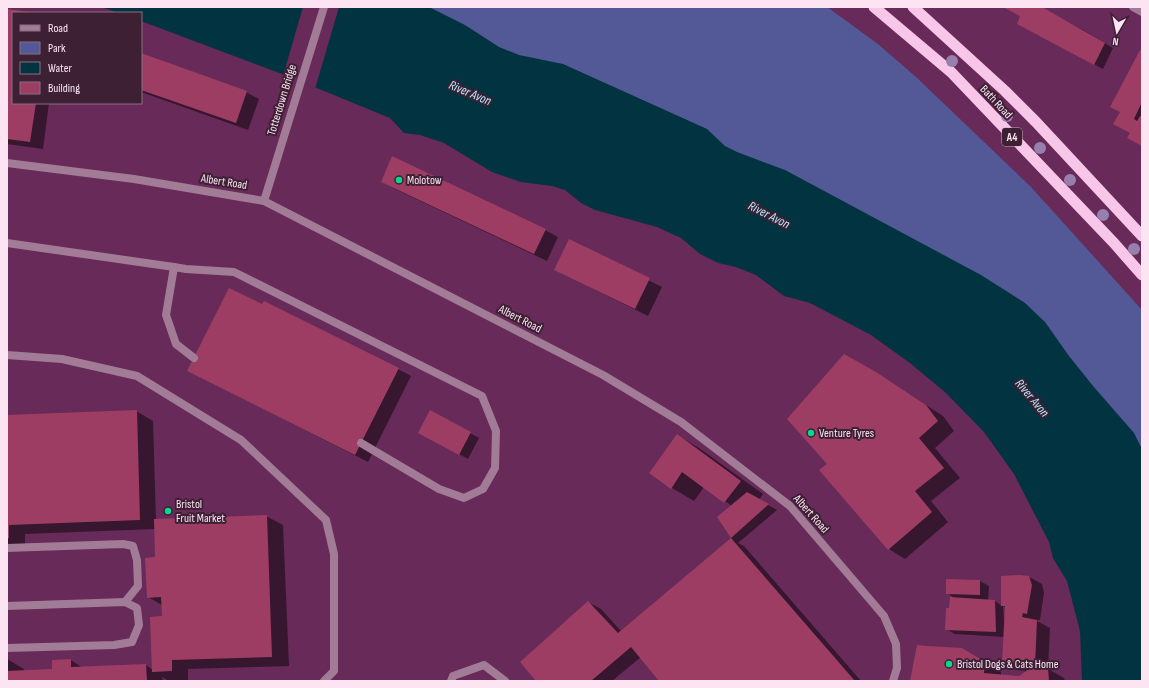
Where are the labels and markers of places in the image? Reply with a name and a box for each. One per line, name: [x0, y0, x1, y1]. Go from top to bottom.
place label: Molotow: [407, 173, 442, 188]
marker: Molotow: [394, 175, 404, 185]
place label: Venture Tyres: [819, 426, 874, 441]
marker: Venture Tyres: [806, 428, 816, 438]
place label: Bristol Fruit Market: [176, 497, 225, 526]
marker: Bristol Fruit Market: [163, 506, 173, 516]
place label: Bristol Dogs & Cats Home: [957, 657, 1059, 672]
marker: Bristol Dogs & Cats Home: [944, 659, 954, 669]

